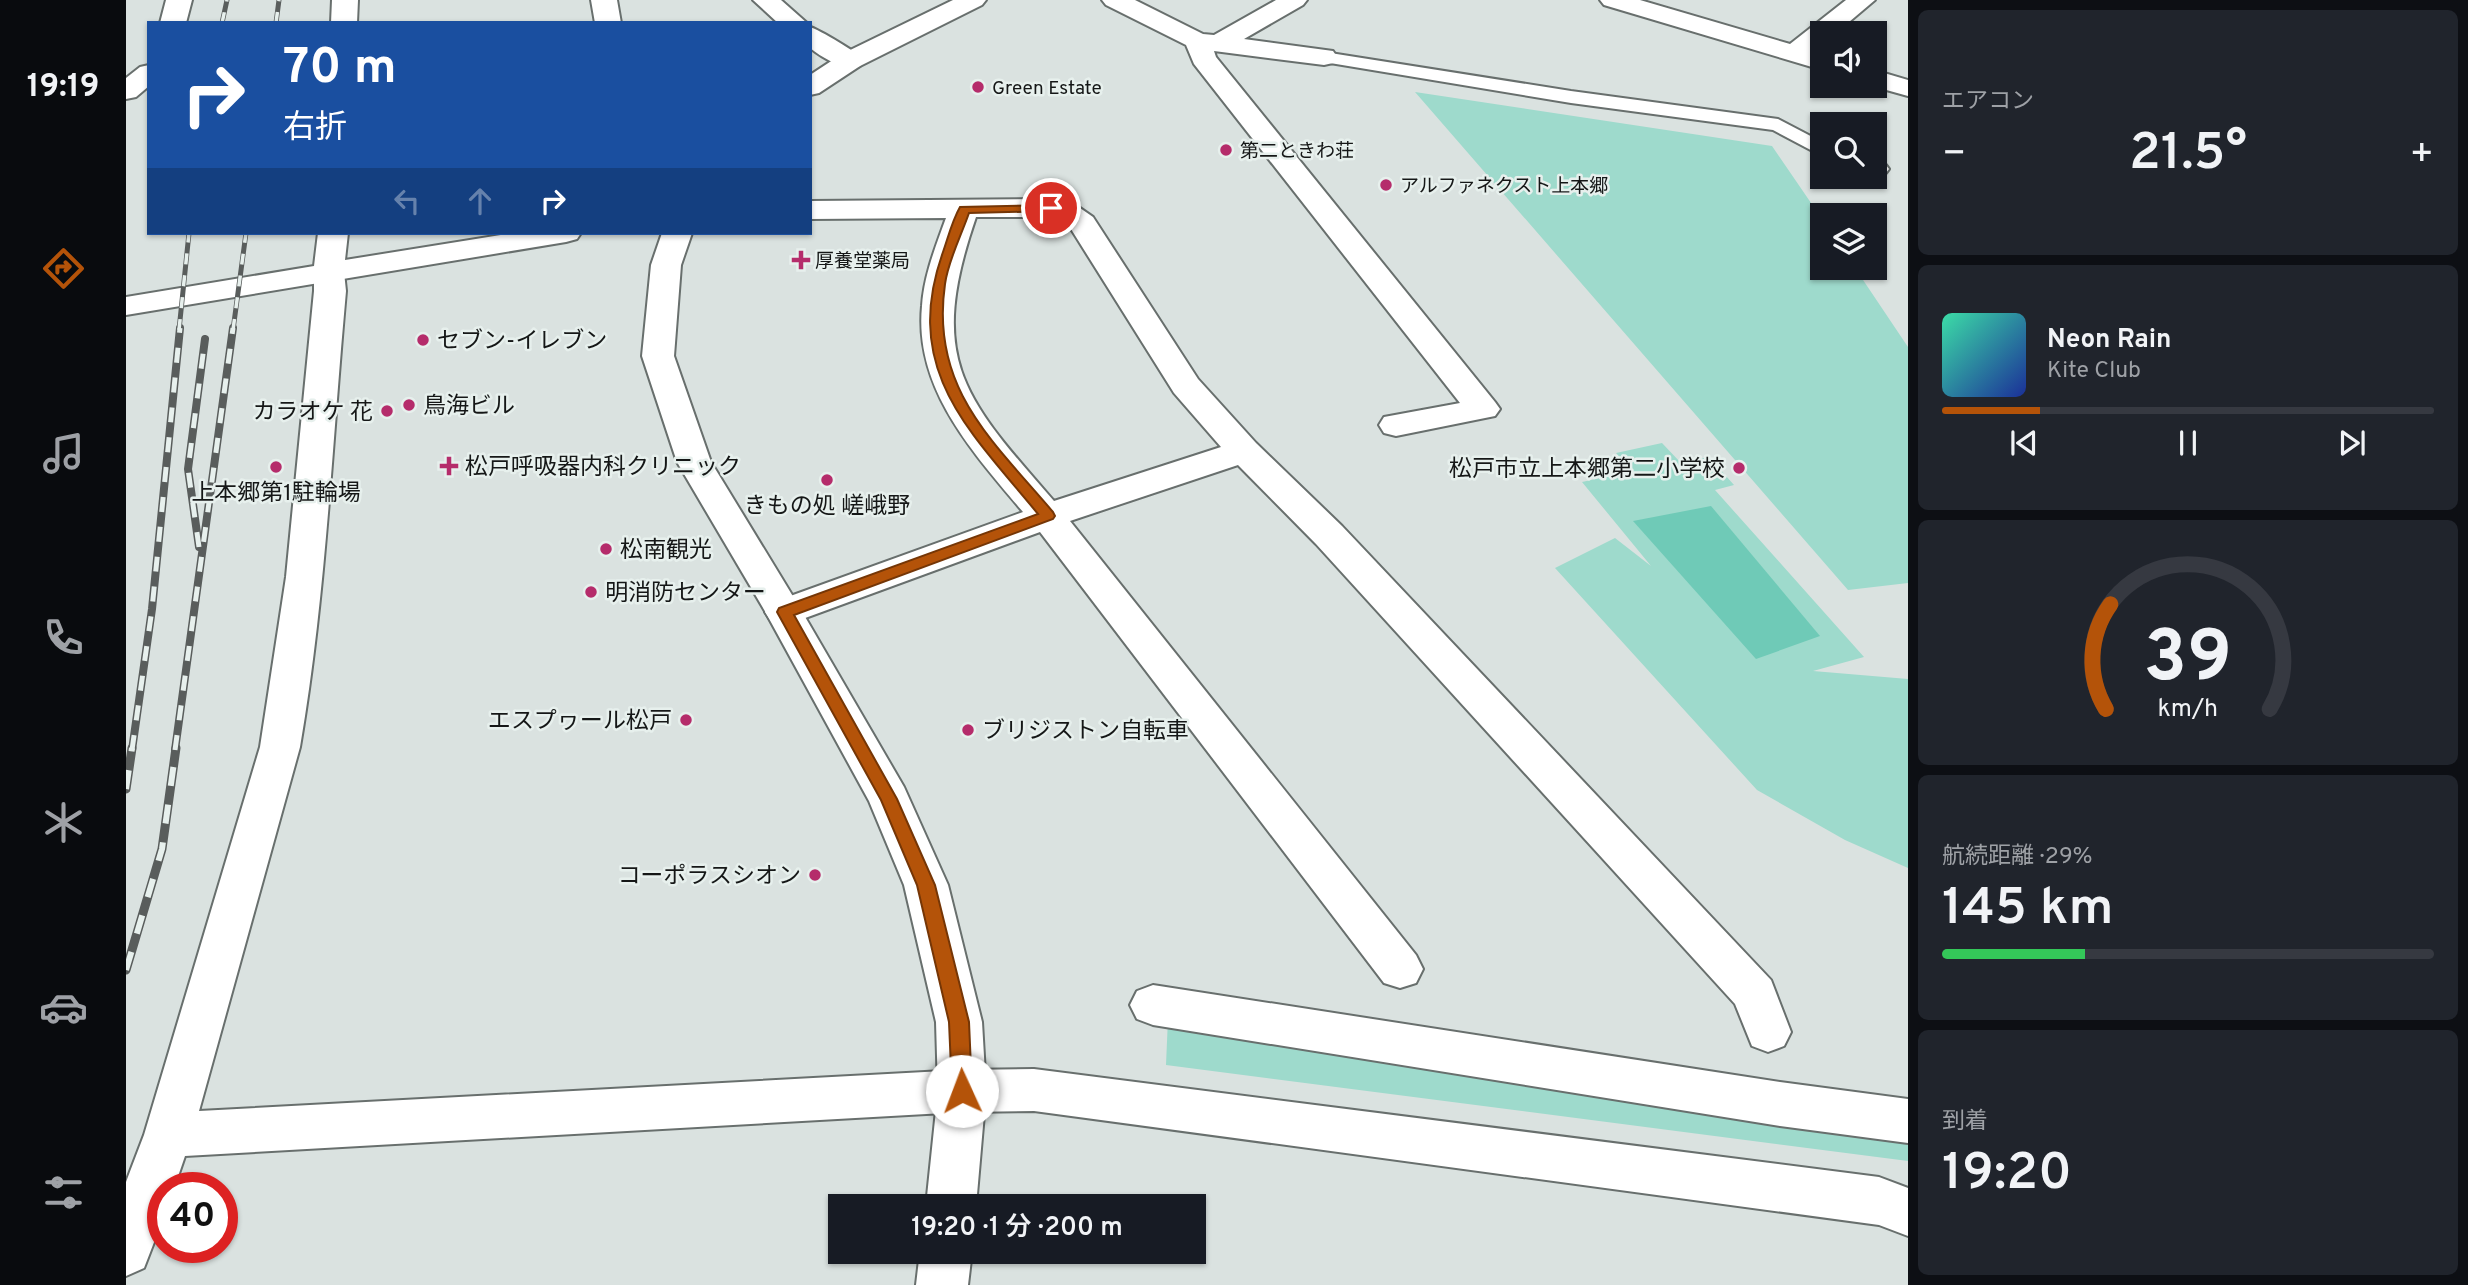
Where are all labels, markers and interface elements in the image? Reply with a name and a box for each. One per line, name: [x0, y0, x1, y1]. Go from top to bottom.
map controls: [1810, 21, 1887, 280]
button: sound: [1810, 21, 1887, 98]
text: 70 m: [283, 39, 397, 101]
icon: right: [168, 49, 259, 140]
text: 19:19: [27, 68, 99, 108]
place label: Green Estate: [992, 77, 1102, 101]
marker: Green Estate: [970, 79, 986, 95]
text: エアコン: [1942, 88, 2034, 117]
text: 右折: [283, 109, 347, 149]
button: search: [1810, 112, 1887, 189]
text: 21.5°: [2129, 122, 2247, 188]
text: −: [1942, 131, 1967, 180]
text: +: [2409, 131, 2434, 180]
place label: 第二ときわ荘: [1240, 140, 1354, 164]
marker: 第二ときわ荘: [1218, 142, 1234, 158]
place label: アルファネクスト上本郷: [1400, 175, 1608, 199]
marker: アルファネクスト上本郷: [1378, 177, 1394, 193]
pin: [1021, 178, 1081, 238]
icon: left: [388, 182, 426, 220]
icon: ahead: [461, 182, 499, 220]
icon: right: [534, 182, 572, 220]
icon: arrive: [1032, 189, 1070, 227]
button: layers: [1810, 203, 1887, 280]
icon: directions: [39, 244, 88, 293]
place label: 厚養堂薬局: [815, 250, 910, 274]
marker: 厚養堂薬局: [793, 252, 809, 268]
text: Neon Rain: [2047, 324, 2172, 357]
place label: セブン-イレブン: [437, 328, 607, 357]
marker: セブン-イレブン: [415, 332, 431, 348]
text: Kite Club: [2047, 357, 2141, 386]
place label: 鳥海ビル: [423, 393, 515, 422]
marker: 鳥海ビル: [401, 397, 417, 413]
place label: カラオケ 花: [253, 399, 373, 428]
marker: カラオケ 花: [379, 403, 395, 419]
icon: previous: [2005, 424, 2043, 462]
icon: pause: [2169, 424, 2207, 462]
icon: next: [2333, 424, 2371, 462]
icon: music: [39, 429, 88, 478]
place label: 松戸呼吸器内科クリニック: [465, 454, 741, 483]
marker: 松戸呼吸器内科クリニック: [439, 456, 459, 476]
place label: 松戸市立上本郷第二小学校: [1449, 456, 1725, 485]
marker: 上本郷第1駐輪場: [268, 459, 284, 475]
marker: 松戸市立上本郷第二小学校: [1731, 460, 1747, 476]
marker: きもの処 嵯峨野: [819, 472, 835, 488]
place label: 上本郷第1駐輪場: [191, 480, 361, 509]
place label: きもの処 嵯峨野: [744, 493, 910, 522]
place label: 松南観光: [620, 537, 712, 566]
marker: 松南観光: [598, 541, 614, 557]
place label: 明消防センター: [605, 580, 766, 609]
marker: 明消防センター: [583, 584, 599, 600]
icon: phone: [39, 613, 88, 662]
text: 39: [2144, 615, 2232, 707]
text: km/h: [2158, 693, 2218, 725]
place label: エスプヮール松戸: [488, 708, 672, 737]
marker: エスプヮール松戸: [678, 712, 694, 728]
place label: ブリジストン自転車: [982, 718, 1189, 747]
marker: ブリジストン自転車: [960, 722, 976, 738]
icon: climate: [39, 798, 88, 847]
text: 航続距離 · 29%: [1942, 843, 2093, 872]
place label: コーポラスシオン: [617, 863, 801, 892]
marker: コーポラスシオン: [807, 867, 823, 883]
text: 145 km: [1942, 877, 2114, 943]
icon: car: [39, 983, 88, 1032]
position arrow: [925, 1054, 999, 1128]
text: 到着: [1942, 1108, 1988, 1137]
text: 19:20: [1942, 1142, 2072, 1208]
icon: filters: [39, 1168, 88, 1217]
speed limit sign: 40: [147, 1172, 238, 1263]
text: 19:20 · 1 分 · 200 m: [911, 1212, 1123, 1245]

